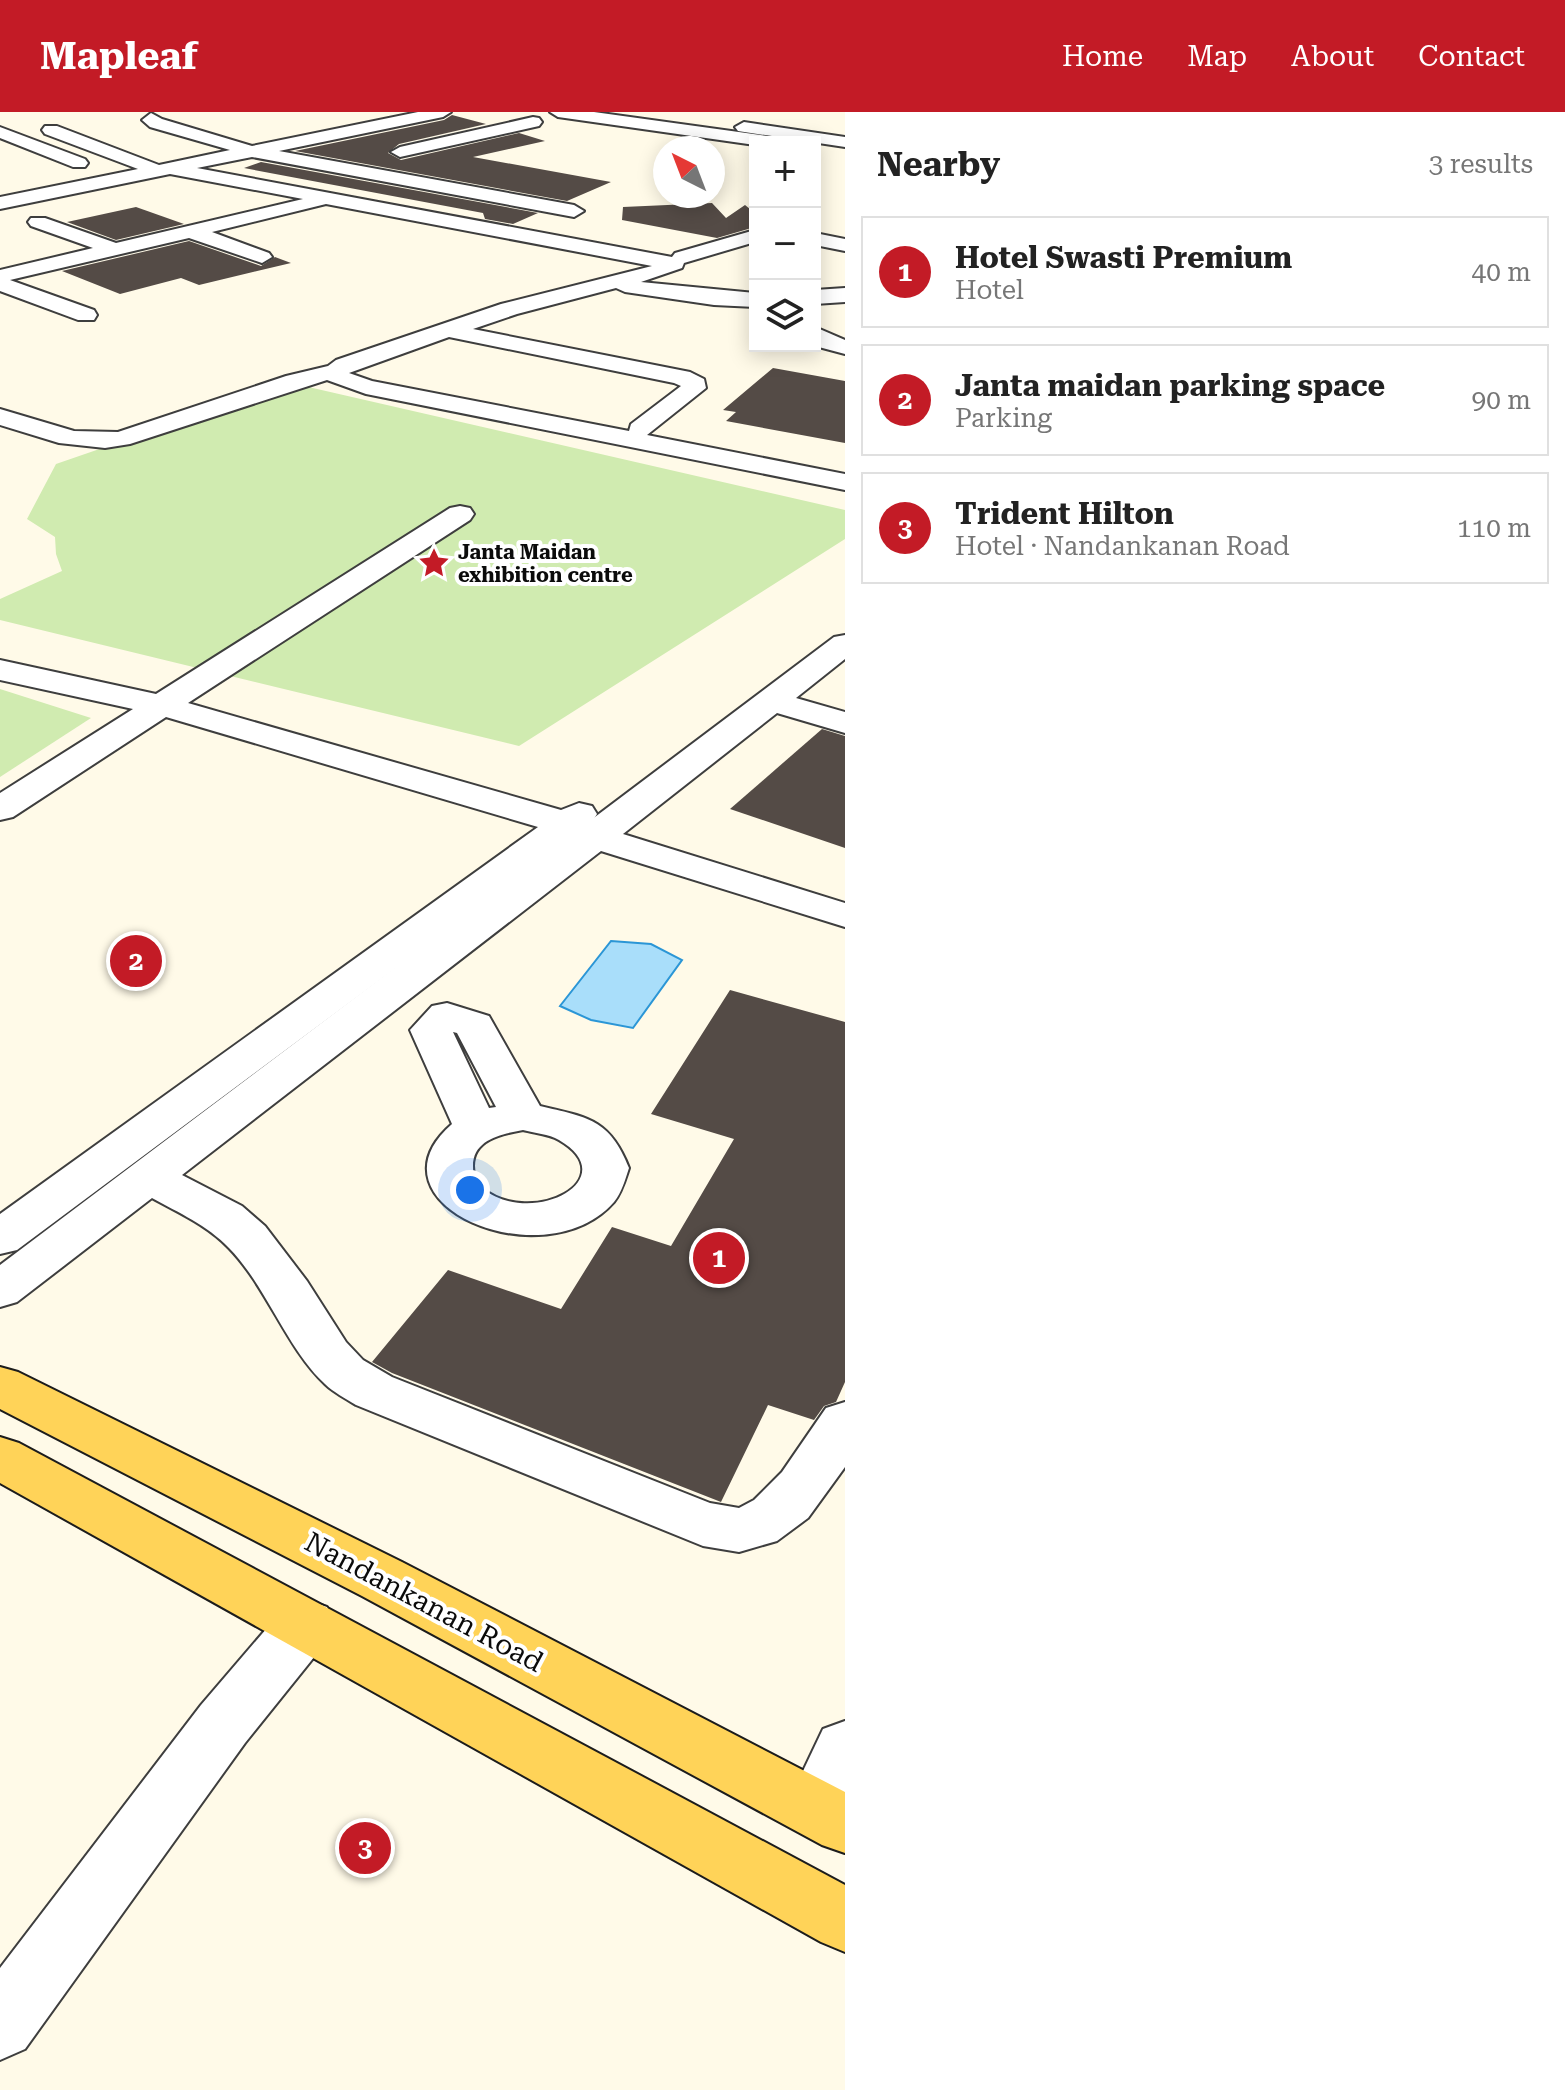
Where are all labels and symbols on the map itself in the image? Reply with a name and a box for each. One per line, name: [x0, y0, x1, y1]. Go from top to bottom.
north arrow: [653, 136, 725, 208]
place label: Janta Maidan exhibition centre: [458, 540, 633, 587]
place icon: Janta Maidan exhibition centre: [417, 546, 451, 580]
pin: 2: [110, 931, 162, 991]
your location: [450, 1170, 490, 1210]
pin: 1: [693, 1228, 745, 1288]
street label: Nandankanan Road: [299, 1525, 549, 1679]
pin: 3: [339, 1818, 391, 1878]

